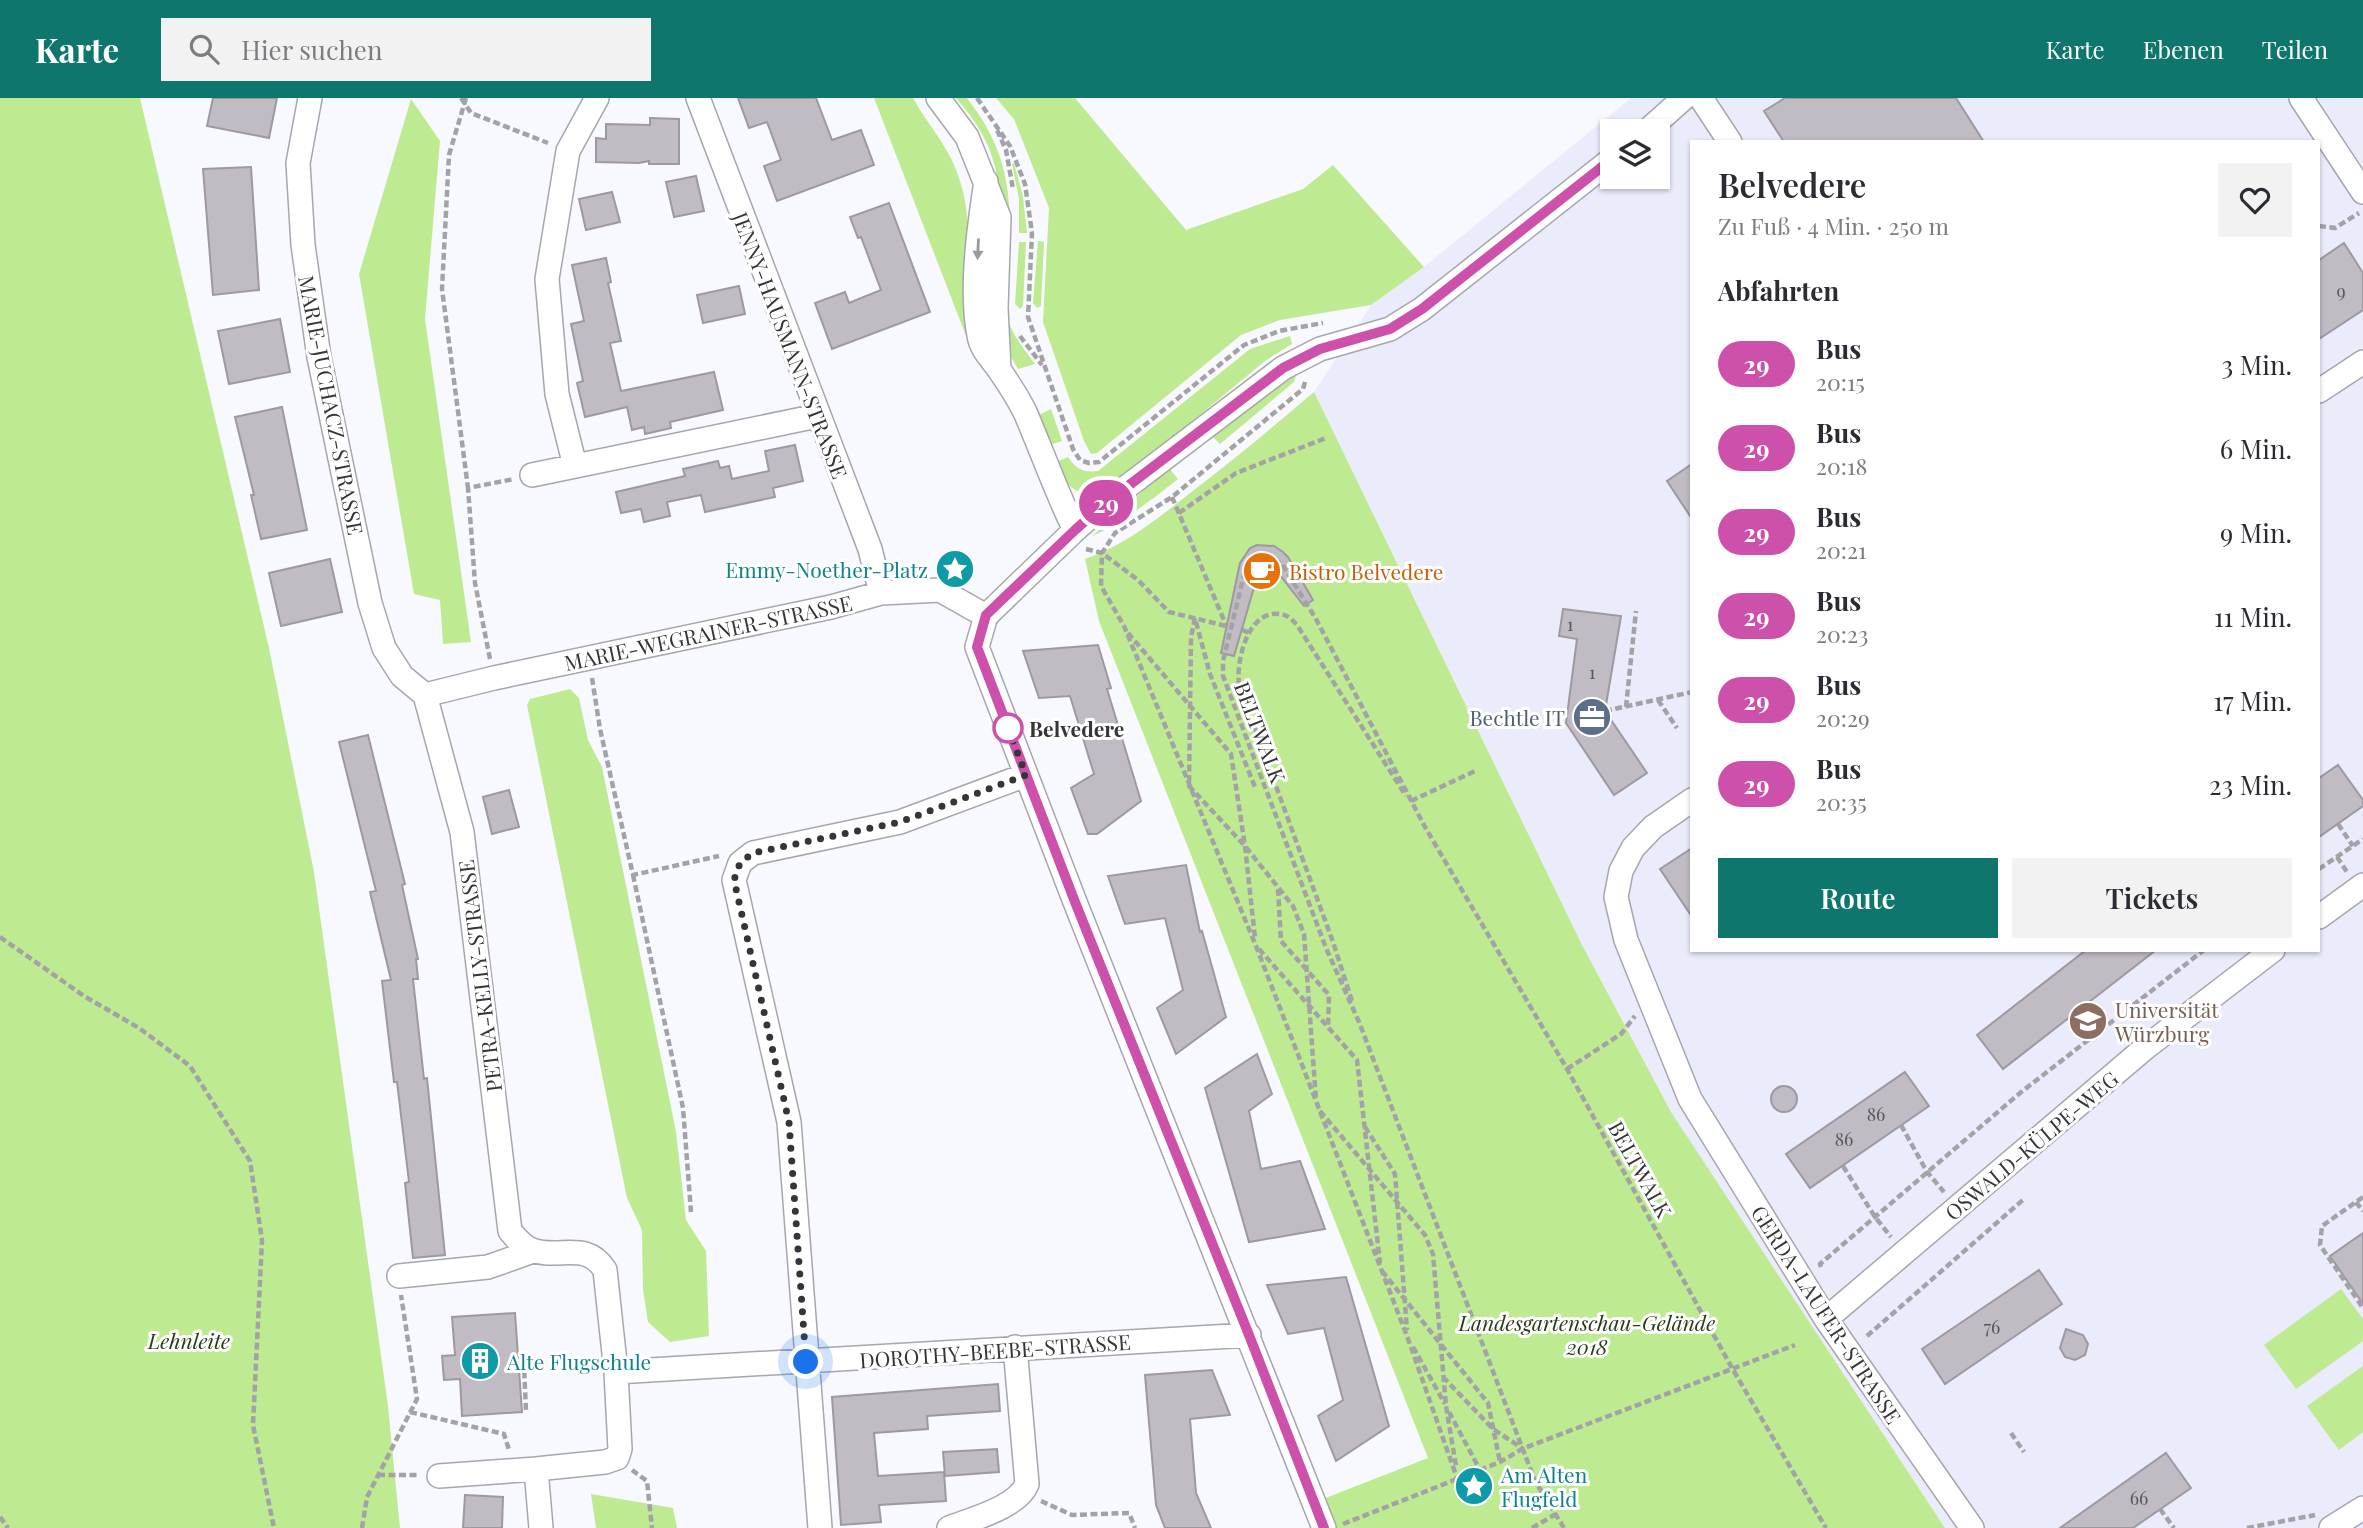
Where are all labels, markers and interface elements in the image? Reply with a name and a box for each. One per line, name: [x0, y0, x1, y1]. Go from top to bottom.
search box: [161, 18, 651, 81]
text: Karte: [35, 27, 119, 71]
icon: search: [185, 30, 223, 68]
text: Hier suchen: [241, 32, 383, 67]
text: Karte: [2046, 33, 2105, 65]
text: Ebenen: [2143, 33, 2224, 65]
text: Teilen: [2262, 33, 2328, 65]
map controls: [1600, 119, 1670, 189]
button: layers: [1600, 119, 1670, 189]
text: Belvedere: [1718, 162, 1866, 206]
button: heart: [2218, 163, 2292, 237]
street label: JENNY-HAUSMANN-STRASSE: [727, 207, 855, 482]
text: Zu Fuß · 4 Min. · 250 m: [1718, 210, 1949, 241]
one-way arrow: [972, 238, 983, 260]
street label: MARIE-JUCHACZ-STRASSE: [293, 273, 371, 537]
text: Abfahrten: [1718, 273, 1839, 308]
house number: 9: [2336, 279, 2346, 303]
text: Bus: [1816, 331, 1861, 366]
text: 3 Min.: [2221, 347, 2292, 382]
text: 29: [1744, 348, 1769, 380]
text: 20:15: [1816, 366, 1865, 397]
text: Bus: [1816, 415, 1861, 450]
text: 6 Min.: [2220, 431, 2292, 466]
text: 29: [1744, 432, 1769, 464]
text: 20:18: [1816, 450, 1867, 481]
line badge: 29: [1074, 480, 1138, 526]
text: 29: [1093, 487, 1119, 519]
text: Bus: [1816, 499, 1861, 534]
text: 9 Min.: [2220, 515, 2292, 550]
text: 29: [1744, 516, 1769, 548]
text: 20:21: [1816, 534, 1866, 565]
place icon: Emmy-Noether-Platz: [934, 548, 976, 590]
cafe icon: Bistro Belvedere: [1241, 550, 1283, 592]
place label: Emmy-Noether-Platz: [725, 555, 928, 583]
place label: Bistro Belvedere: [1289, 557, 1443, 585]
text: Bus: [1816, 583, 1861, 618]
street label: MARIE-WEGRAINER-STRASSE: [562, 588, 854, 676]
text: 11 Min.: [2214, 599, 2292, 634]
text: 29: [1744, 600, 1769, 632]
house number: 1: [1567, 612, 1574, 636]
text: 20:23: [1816, 618, 1868, 649]
house number: 1: [1589, 660, 1596, 684]
text: Bus: [1816, 667, 1861, 702]
street label: BELTWALK: [1229, 677, 1293, 787]
text: 17 Min.: [2213, 683, 2292, 718]
text: 29: [1744, 684, 1769, 716]
office icon: Bechtle IT: [1571, 696, 1613, 738]
text: 20:29: [1816, 702, 1870, 733]
place label: Bechtle IT: [1469, 703, 1565, 731]
marker: Belvedere: [993, 713, 1023, 743]
place label: Belvedere: [1029, 714, 1124, 742]
text: Bus: [1816, 751, 1861, 786]
text: 23 Min.: [2209, 767, 2292, 802]
text: 29: [1744, 768, 1769, 800]
text: 20:35: [1816, 786, 1867, 817]
street label: PETRA-KELLY-STRASSE: [451, 858, 507, 1094]
button: Route: [1718, 858, 1998, 938]
button: Tickets: [2012, 858, 2292, 938]
place label: Universität Würzburg: [2114, 995, 2219, 1047]
school or university icon: Universität Würzburg: [2067, 1000, 2109, 1042]
street label: OSWALD-KÜLPE-WEG: [1938, 1064, 2124, 1226]
house number: 86: [1867, 1102, 1885, 1126]
street label: BELTWALK: [1603, 1116, 1679, 1223]
house number: 86: [1835, 1127, 1853, 1151]
street label: GERDA-LAUFER-STRASSE: [1746, 1199, 1908, 1429]
park label: Landesgartenschau-Gelände 2018: [1458, 1308, 1715, 1360]
house number: 76: [1984, 1315, 2000, 1339]
park label: Lehnleite: [147, 1326, 230, 1354]
street label: DOROTHY-BEEBE-STRASSE: [858, 1327, 1132, 1373]
building icon: Alte Flugschule: [459, 1340, 501, 1382]
your location: [788, 1344, 823, 1379]
place label: Alte Flugschule: [506, 1347, 651, 1375]
place label: Am Alten Flugfeld: [1500, 1460, 1588, 1512]
place icon: Am Alten Flugfeld: [1453, 1465, 1495, 1507]
house number: 66: [2130, 1486, 2148, 1510]

